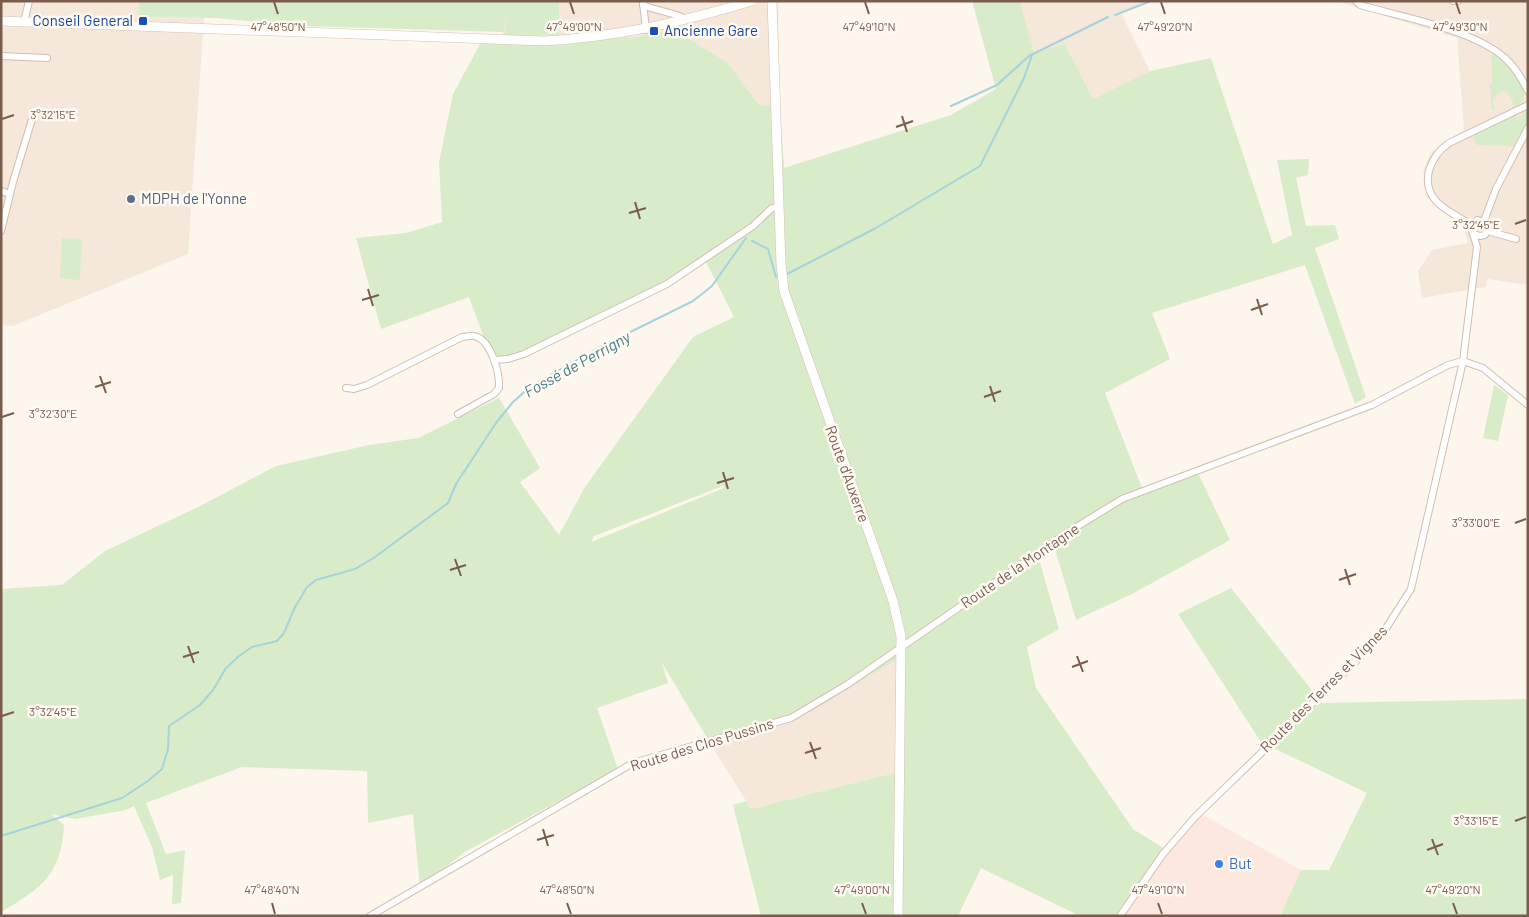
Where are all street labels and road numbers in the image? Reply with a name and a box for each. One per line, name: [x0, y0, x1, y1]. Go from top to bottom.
street label: Route d'Auxerre: [822, 423, 874, 525]
street label: Route de la Montagne: [957, 519, 1082, 611]
street label: Route des Terres et Vignes: [1256, 621, 1391, 756]
street label: Route des Clos Pussins: [628, 714, 776, 774]

